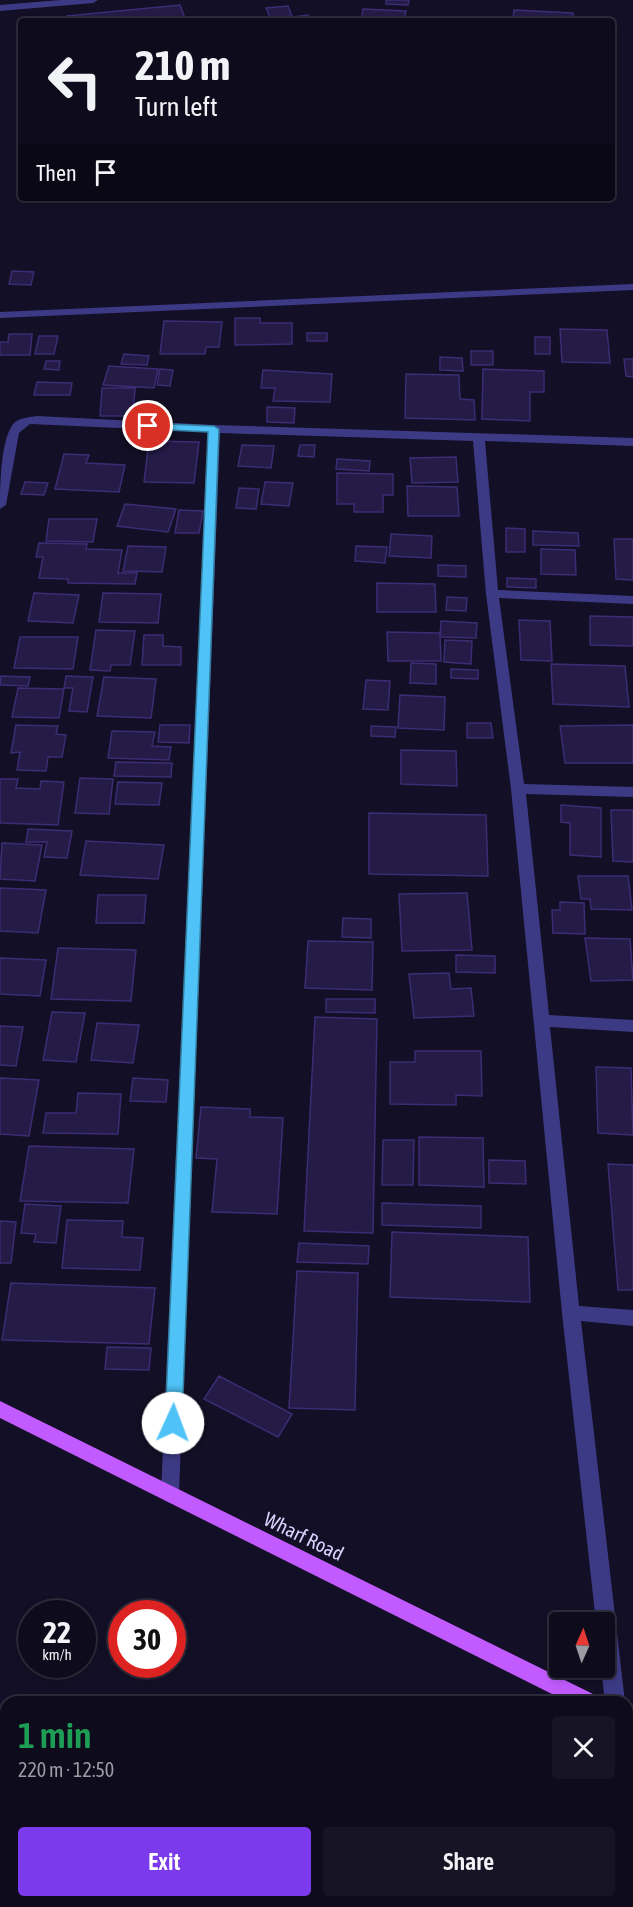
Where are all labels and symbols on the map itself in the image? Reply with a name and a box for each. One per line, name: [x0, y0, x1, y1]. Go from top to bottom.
pin: [122, 400, 173, 451]
position arrow: [141, 1391, 205, 1455]
street label: Wharf Road: [260, 1507, 348, 1565]
speed limit sign: 30: [108, 1600, 186, 1678]
north arrow: [549, 1612, 615, 1678]

